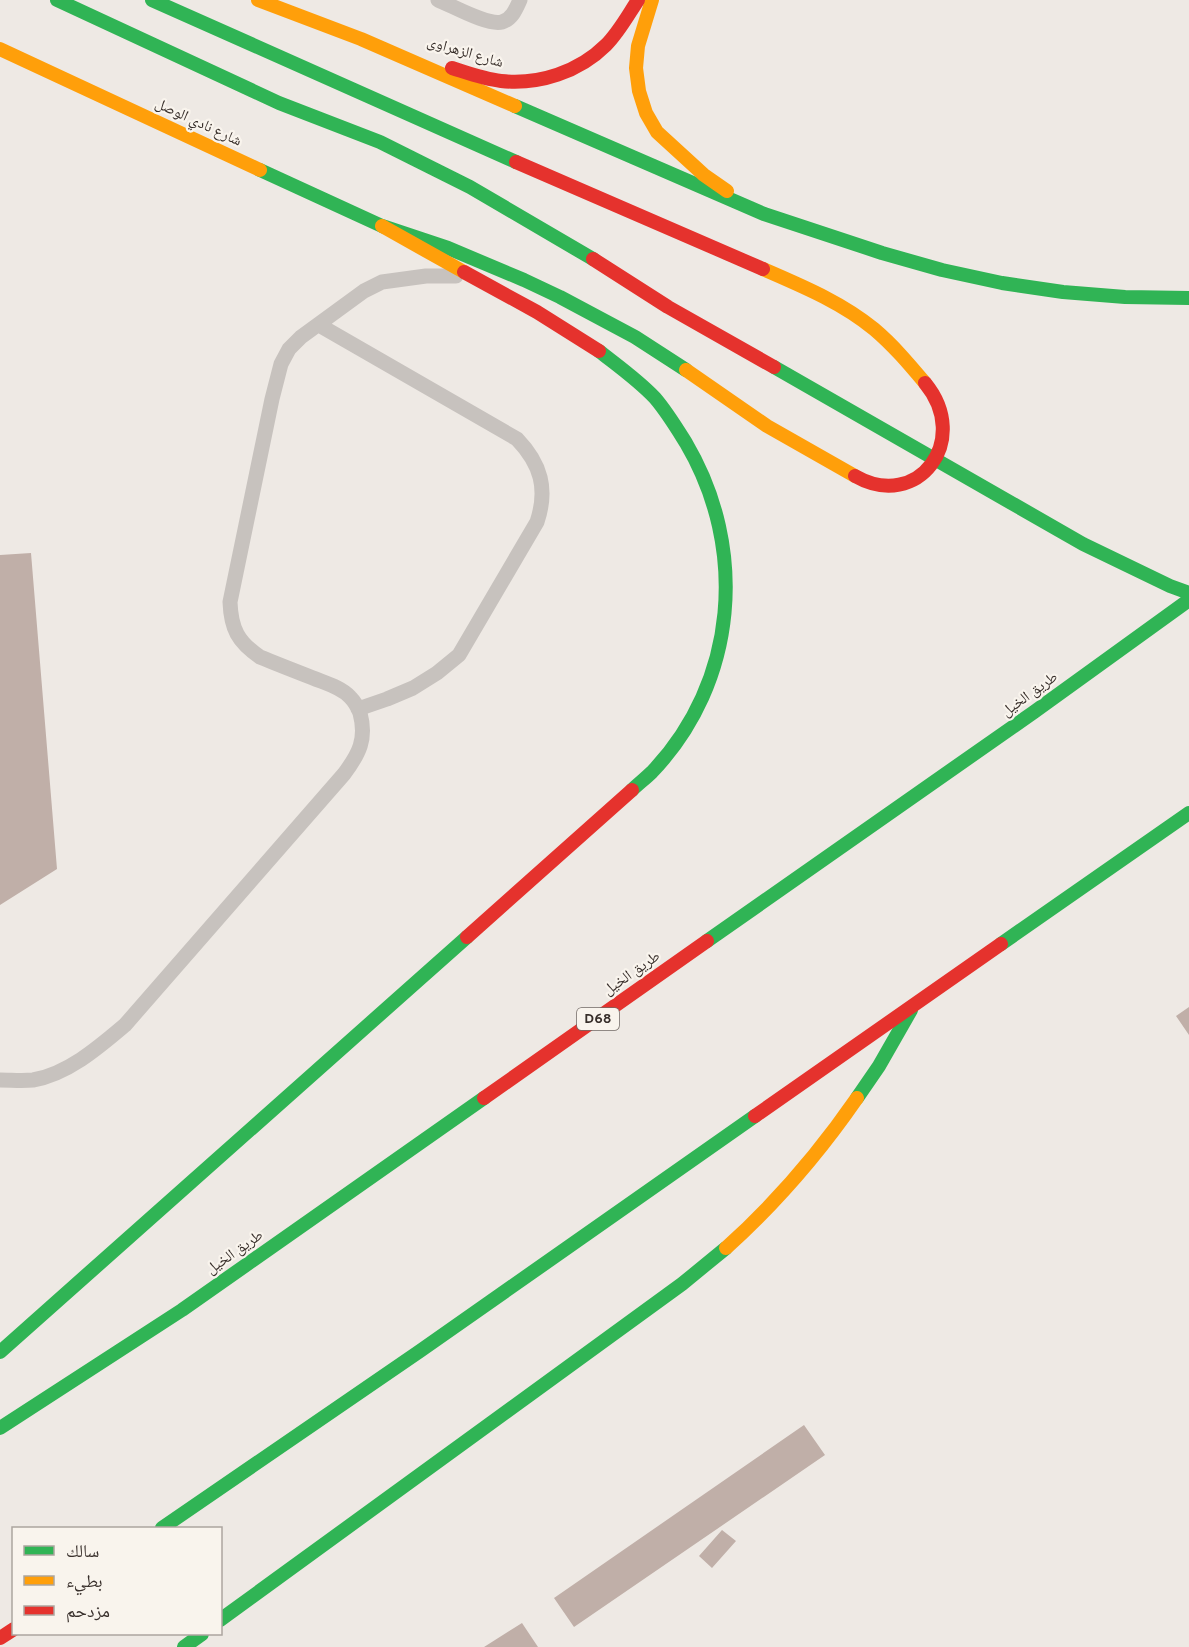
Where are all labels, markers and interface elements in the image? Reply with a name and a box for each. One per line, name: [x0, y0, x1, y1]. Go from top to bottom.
street label: شارع الزهراوى: [425, 33, 505, 73]
street label: شارع نادي الوصل: [151, 95, 244, 152]
street label: طريق الخيل: [998, 668, 1062, 722]
street label: طريق الخيل: [600, 947, 664, 1000]
road number: D68: [577, 1008, 619, 1030]
street label: طريق الخيل: [203, 1226, 267, 1279]
legend: [12, 1527, 222, 1635]
text: سالك: [66, 1541, 99, 1564]
text: بطيء: [66, 1571, 103, 1596]
text: مزدحم: [66, 1601, 110, 1624]

